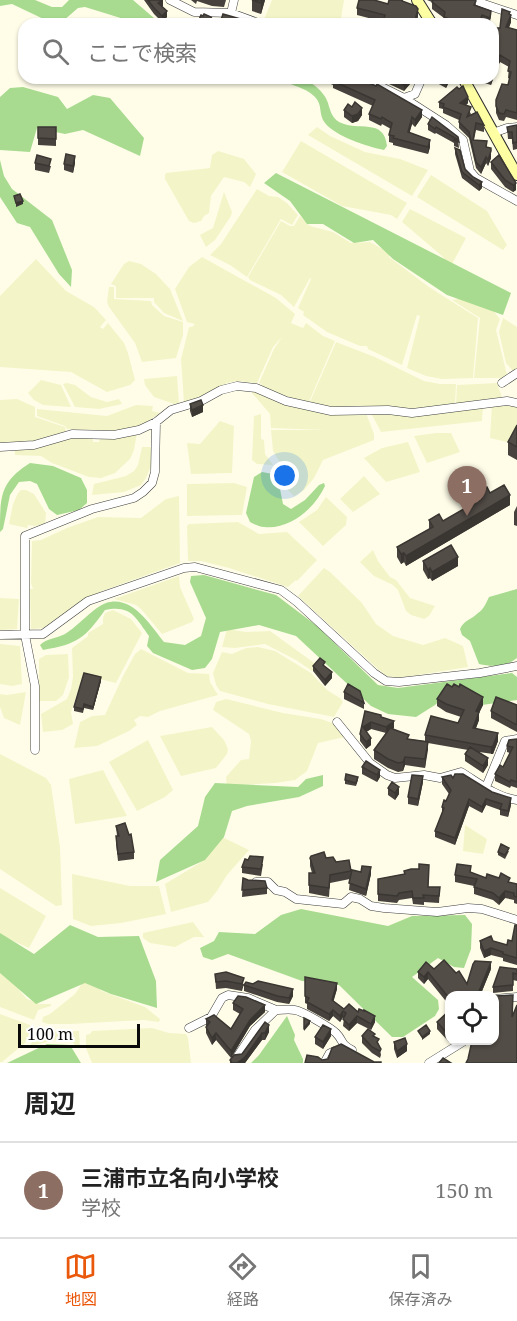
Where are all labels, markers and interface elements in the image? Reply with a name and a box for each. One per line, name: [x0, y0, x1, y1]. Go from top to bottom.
search box: [18, 18, 499, 84]
icon: search: [39, 35, 72, 68]
text: ここで検索: [87, 37, 197, 67]
your location: [270, 461, 299, 490]
pin: 1: [448, 466, 486, 516]
map controls: [445, 991, 499, 1045]
button: locate: [445, 991, 499, 1045]
scale bar: [18, 1021, 140, 1048]
text: 100 m: [27, 1023, 73, 1045]
text: 周辺: [24, 1085, 76, 1121]
text: 三浦市立名向小学校: [81, 1162, 279, 1192]
text: 1: [38, 1177, 49, 1204]
text: 150 m: [435, 1177, 493, 1204]
text: 学校: [81, 1194, 121, 1221]
tab: 地図: [64, 1250, 97, 1310]
tab: 経路: [226, 1250, 259, 1310]
tab: 保存済み: [388, 1250, 452, 1310]

